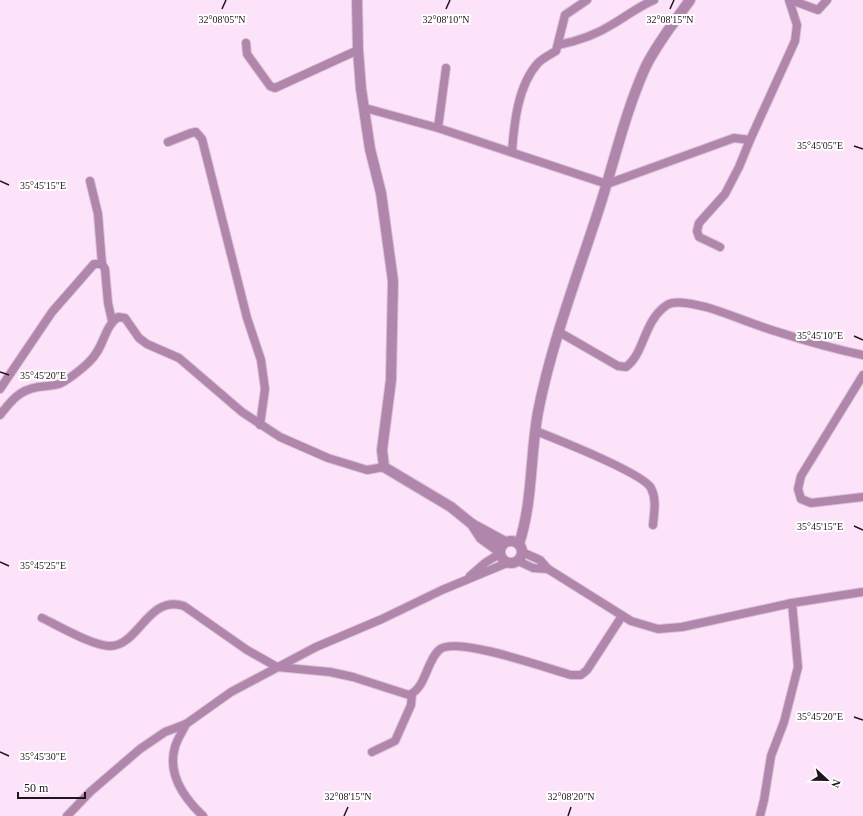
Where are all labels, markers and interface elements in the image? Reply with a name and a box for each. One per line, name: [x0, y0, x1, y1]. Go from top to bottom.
text: 32°08'05"N: [198, 14, 246, 25]
text: 32°08'10"N: [422, 14, 470, 25]
text: 32°08'15"N: [646, 14, 694, 25]
text: 35°45'05"E: [797, 140, 843, 151]
text: 35°45'15"E: [20, 180, 66, 191]
text: 35°45'10"E: [797, 330, 843, 341]
text: 35°45'20"E: [20, 370, 66, 381]
text: 35°45'15"E: [797, 521, 843, 532]
text: 35°45'25"E: [20, 560, 66, 571]
text: 35°45'20"E: [797, 711, 843, 722]
text: 35°45'30"E: [20, 751, 66, 762]
north arrow: [807, 760, 847, 800]
scale bar: [18, 774, 85, 800]
text: N: [829, 778, 843, 790]
text: 50 m: [24, 781, 49, 795]
text: 32°08'15"N: [324, 791, 372, 802]
text: 32°08'20"N: [547, 791, 595, 802]

